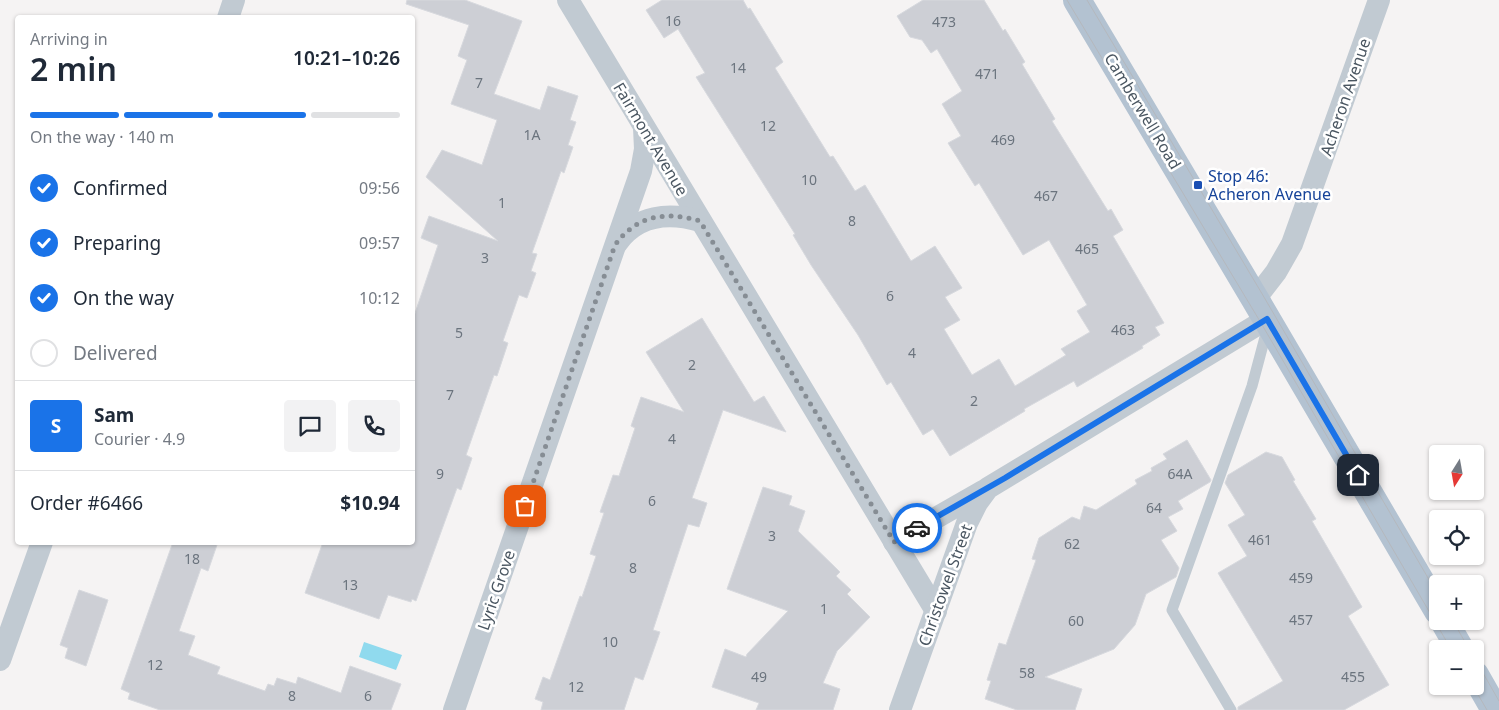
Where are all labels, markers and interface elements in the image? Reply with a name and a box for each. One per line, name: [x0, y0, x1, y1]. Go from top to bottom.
house number: 16: [665, 11, 681, 30]
house number: 473: [932, 12, 956, 31]
text: Arriving in: [30, 28, 108, 50]
street label: Acheron Avenue: [1315, 35, 1375, 159]
text: 10:21–10:26: [293, 45, 400, 71]
text: 2 min: [30, 47, 117, 90]
street label: Camberwell Road: [1100, 49, 1186, 173]
house number: 14: [730, 58, 746, 77]
house number: 471: [975, 64, 999, 83]
house number: 7: [475, 73, 483, 92]
street label: Fairmont Avenue: [608, 78, 694, 200]
house number: 12: [760, 116, 776, 135]
house number: 1A: [524, 125, 541, 144]
text: On the way · 140 m: [30, 126, 174, 148]
house number: 469: [991, 130, 1015, 149]
place label: Stop 46: Acheron Avenue: [1208, 165, 1331, 205]
house number: 10: [801, 170, 817, 189]
icon: check: [30, 174, 58, 202]
text: Confirmed: [73, 175, 168, 201]
text: 09:56: [359, 177, 400, 199]
marker: Stop 46: Acheron Avenue: [1192, 179, 1204, 191]
house number: 467: [1034, 186, 1058, 205]
house number: 1: [498, 193, 506, 212]
house number: 8: [848, 211, 856, 230]
icon: check: [30, 229, 58, 257]
text: Preparing: [73, 230, 161, 256]
text: 09:57: [359, 232, 400, 254]
house number: 465: [1075, 239, 1099, 258]
house number: 3: [481, 248, 489, 267]
icon: check: [30, 284, 58, 312]
text: On the way: [73, 285, 174, 311]
house number: 6: [886, 286, 894, 305]
text: 10:12: [359, 287, 400, 309]
house number: 463: [1111, 320, 1135, 339]
house number: 5: [455, 323, 463, 342]
text: Delivered: [73, 340, 158, 366]
house number: 4: [908, 343, 916, 362]
house number: 2: [688, 355, 696, 374]
house number: 7: [446, 385, 454, 404]
house number: 2: [970, 391, 978, 410]
button: chat: [284, 400, 336, 452]
button: phone: [348, 400, 400, 452]
text: Sam: [94, 402, 134, 428]
text: S: [51, 413, 61, 439]
text: Courier · 4.9: [94, 428, 185, 450]
house number: 4: [668, 429, 676, 448]
north arrow: [1429, 445, 1484, 500]
map controls: [1429, 445, 1484, 695]
pin: [1337, 454, 1379, 496]
icon: home: [1344, 461, 1372, 489]
house number: 9: [436, 464, 444, 483]
house number: 64A: [1168, 464, 1193, 483]
pin: [504, 485, 546, 527]
text: Order #6466: [30, 490, 143, 516]
text: $10.94: [340, 490, 400, 516]
house number: 6: [648, 491, 656, 510]
icon: bag: [511, 492, 539, 520]
house number: 64: [1146, 498, 1162, 517]
courier: [892, 503, 942, 553]
button: locate: [1429, 510, 1484, 565]
icon: car: [903, 514, 931, 542]
street label: Christowel Street: [913, 521, 977, 649]
house number: 3: [768, 526, 776, 545]
house number: 461: [1248, 530, 1272, 549]
house number: 62: [1064, 534, 1080, 553]
street label: Lyric Grove: [472, 547, 520, 633]
house number: 18: [184, 549, 200, 568]
house number: 8: [629, 558, 637, 577]
house number: 459: [1289, 568, 1313, 587]
house number: 13: [342, 575, 358, 594]
button: +: [1429, 575, 1484, 630]
house number: 1: [820, 599, 828, 618]
house number: 457: [1289, 610, 1313, 629]
house number: 60: [1068, 611, 1084, 630]
house number: 10: [602, 632, 618, 651]
button: −: [1429, 640, 1484, 695]
house number: 12: [147, 655, 163, 674]
house number: 58: [1019, 663, 1035, 682]
house number: 49: [751, 667, 767, 686]
house number: 455: [1341, 667, 1365, 686]
house number: 12: [568, 677, 584, 696]
house number: 8: [288, 686, 296, 705]
house number: 6: [364, 686, 372, 705]

